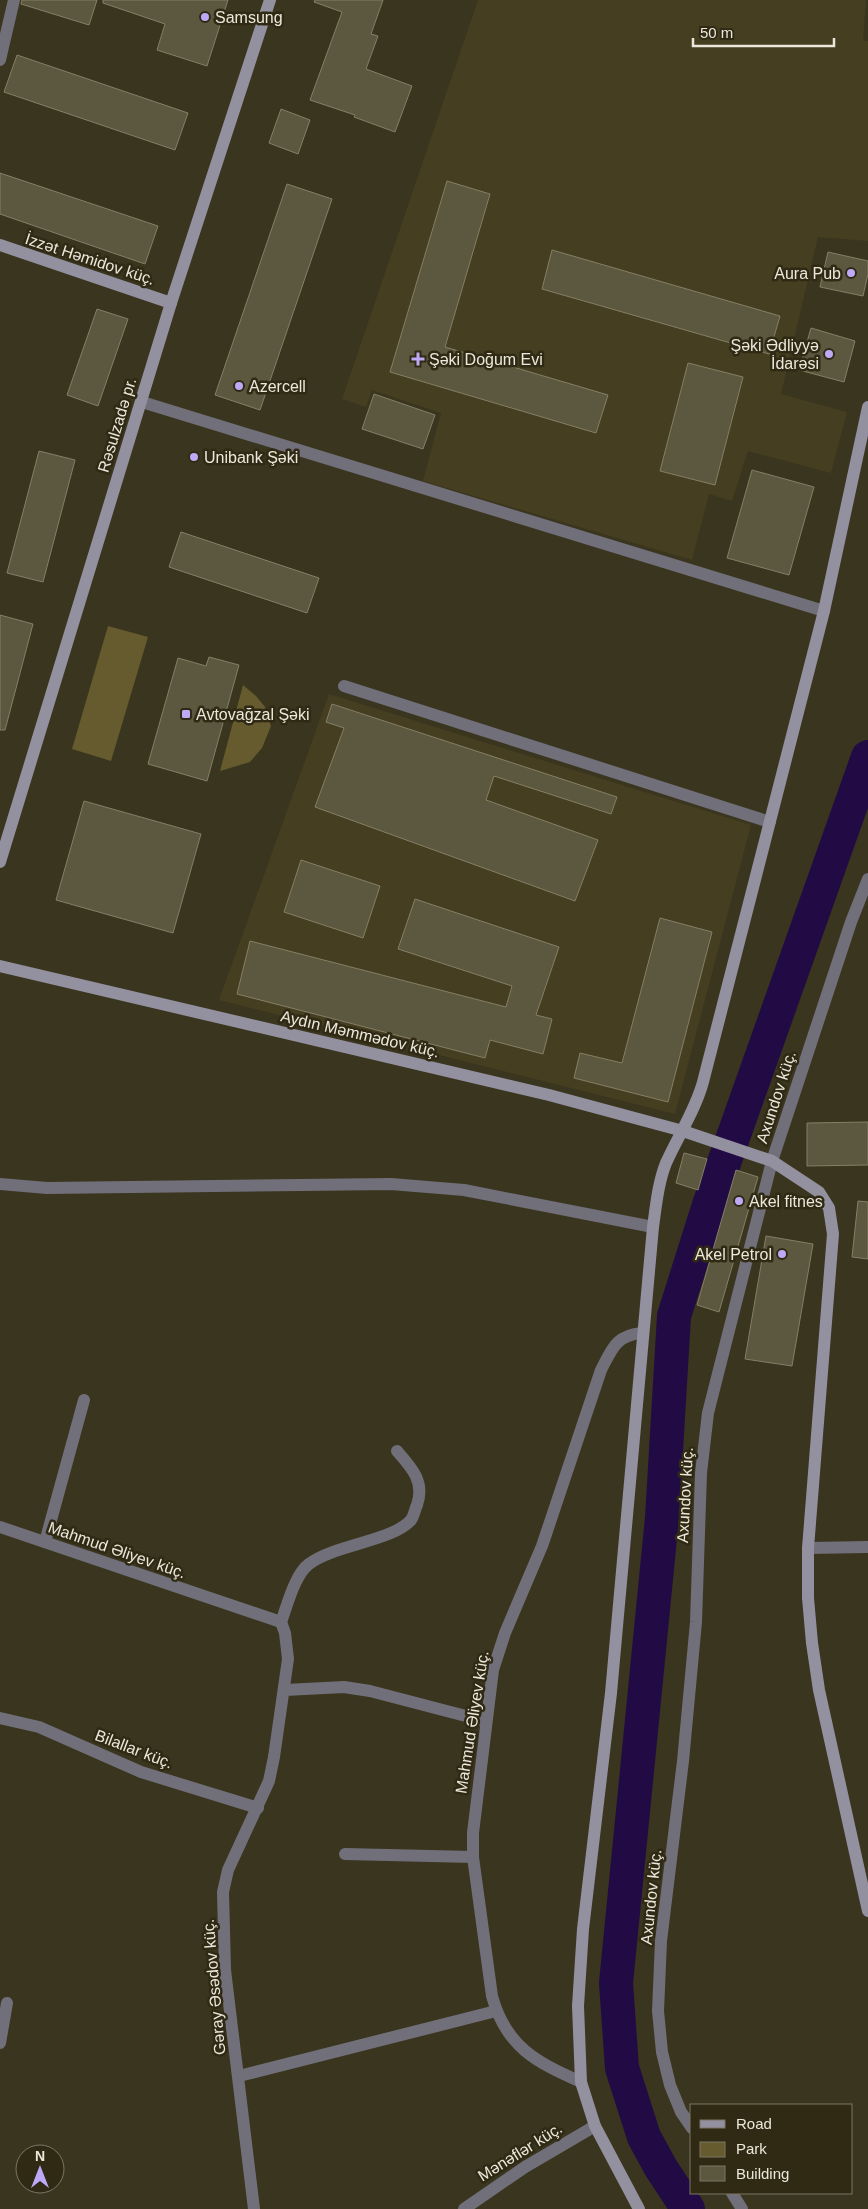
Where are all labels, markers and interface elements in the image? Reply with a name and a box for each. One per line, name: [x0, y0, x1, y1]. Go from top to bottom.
place label: Samsung: [215, 9, 283, 26]
marker: Samsung: [199, 11, 211, 23]
scale bar: [693, 15, 834, 47]
text: 50 m: [700, 24, 733, 41]
street label: İzzət Həmidov küç.: [23, 229, 157, 288]
place label: Aura Pub: [774, 265, 841, 282]
marker: Aura Pub: [845, 267, 857, 279]
place label: Şəki Ədliyyə İdarəsi: [730, 337, 819, 372]
marker: Şəki Ədliyyə İdarəsi: [823, 348, 835, 360]
place label: Şəki Doğum Evi: [429, 351, 543, 368]
marker: Şəki Doğum Evi: [411, 352, 425, 366]
street label: Rəsulzadə pr.: [95, 376, 139, 474]
place label: Azercell: [249, 378, 306, 395]
marker: Azercell: [233, 380, 245, 392]
place label: Unibank Şəki: [204, 449, 298, 466]
marker: Unibank Şəki: [188, 451, 200, 463]
place label: Avtovağzal Şəki: [196, 706, 310, 723]
marker: Avtovağzal Şəki: [180, 708, 192, 720]
street label: Aydın Məmmədov küç.: [279, 1007, 441, 1061]
street label: Axundov küç.: [753, 1049, 799, 1145]
place label: Akel fitnes: [749, 1193, 823, 1210]
marker: Akel fitnes: [733, 1195, 745, 1207]
place label: Akel Petrol: [695, 1246, 772, 1263]
marker: Akel Petrol: [776, 1248, 788, 1260]
street label: Axundov küç.: [674, 1447, 696, 1543]
street label: Mahmud Əliyev küç.: [46, 1518, 188, 1582]
street label: Mahmud Əliyev küç.: [452, 1649, 492, 1795]
street label: Bilallar küç.: [93, 1726, 175, 1772]
street label: Axundov küç.: [638, 1848, 664, 1946]
street label: Gəray Əsədov küç.: [200, 1918, 228, 2056]
legend: [690, 2104, 853, 2194]
text: Road: [736, 2115, 772, 2132]
street label: Mənəflər küç.: [475, 2119, 565, 2185]
text: Park: [736, 2140, 767, 2157]
north arrow: [15, 2144, 65, 2194]
text: N: [35, 2148, 45, 2164]
text: Building: [736, 2165, 789, 2182]

